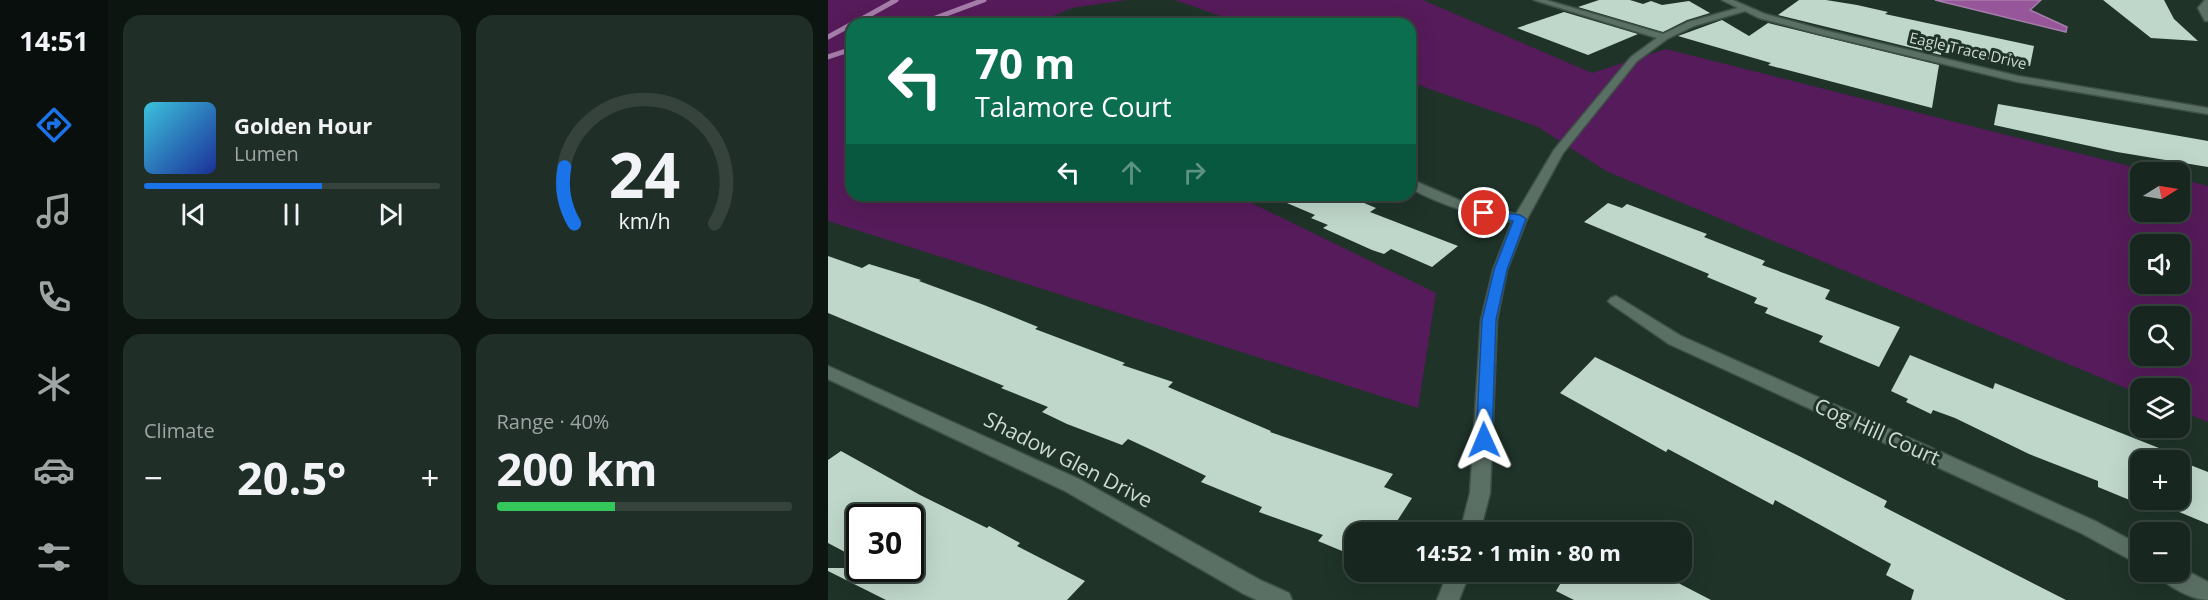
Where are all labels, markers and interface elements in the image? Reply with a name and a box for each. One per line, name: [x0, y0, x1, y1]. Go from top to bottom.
text: 14:51: [19, 22, 89, 59]
street label: Eagle Trace Drive: [1908, 27, 2029, 73]
text: 70 m: [975, 34, 1075, 91]
icon: left: [876, 42, 954, 120]
text: Talamore Court: [975, 88, 1172, 125]
icon: directions: [33, 104, 75, 146]
text: Golden Hour: [234, 110, 372, 140]
text: 24: [609, 131, 680, 216]
text: Lumen: [234, 140, 299, 167]
icon: left: [1052, 156, 1085, 189]
icon: ahead: [1115, 156, 1148, 189]
icon: right: [1178, 156, 1211, 189]
north arrow: [2130, 162, 2190, 222]
map controls: [2130, 162, 2190, 582]
pin: [1458, 187, 1509, 238]
icon: music: [33, 190, 75, 232]
icon: arrive: [1467, 196, 1500, 229]
icon: previous: [177, 198, 210, 231]
icon: pause: [275, 198, 308, 231]
icon: next: [374, 198, 407, 231]
text: km/h: [618, 206, 670, 235]
button: sound: [2130, 234, 2190, 294]
icon: phone: [33, 276, 75, 318]
button: search: [2130, 306, 2190, 366]
icon: climate: [33, 363, 75, 405]
button: layers: [2130, 378, 2190, 438]
street label: Cog Hill Court: [1810, 391, 1944, 471]
street label: Shadow Glen Drive: [980, 405, 1157, 514]
text: Range · 40%: [497, 408, 609, 435]
position arrow: [1452, 408, 1516, 472]
text: Climate: [144, 417, 215, 444]
text: 200 km: [497, 438, 657, 499]
text: 20.5°: [237, 447, 346, 508]
icon: car: [33, 449, 75, 491]
button: +: [2130, 450, 2190, 510]
text: −: [144, 455, 163, 500]
text: +: [421, 455, 439, 500]
speed limit sign: 30: [846, 504, 924, 582]
button: −: [2130, 522, 2190, 582]
icon: filters: [33, 536, 75, 578]
text: 14:52 · 1 min · 80 m: [1415, 537, 1621, 567]

